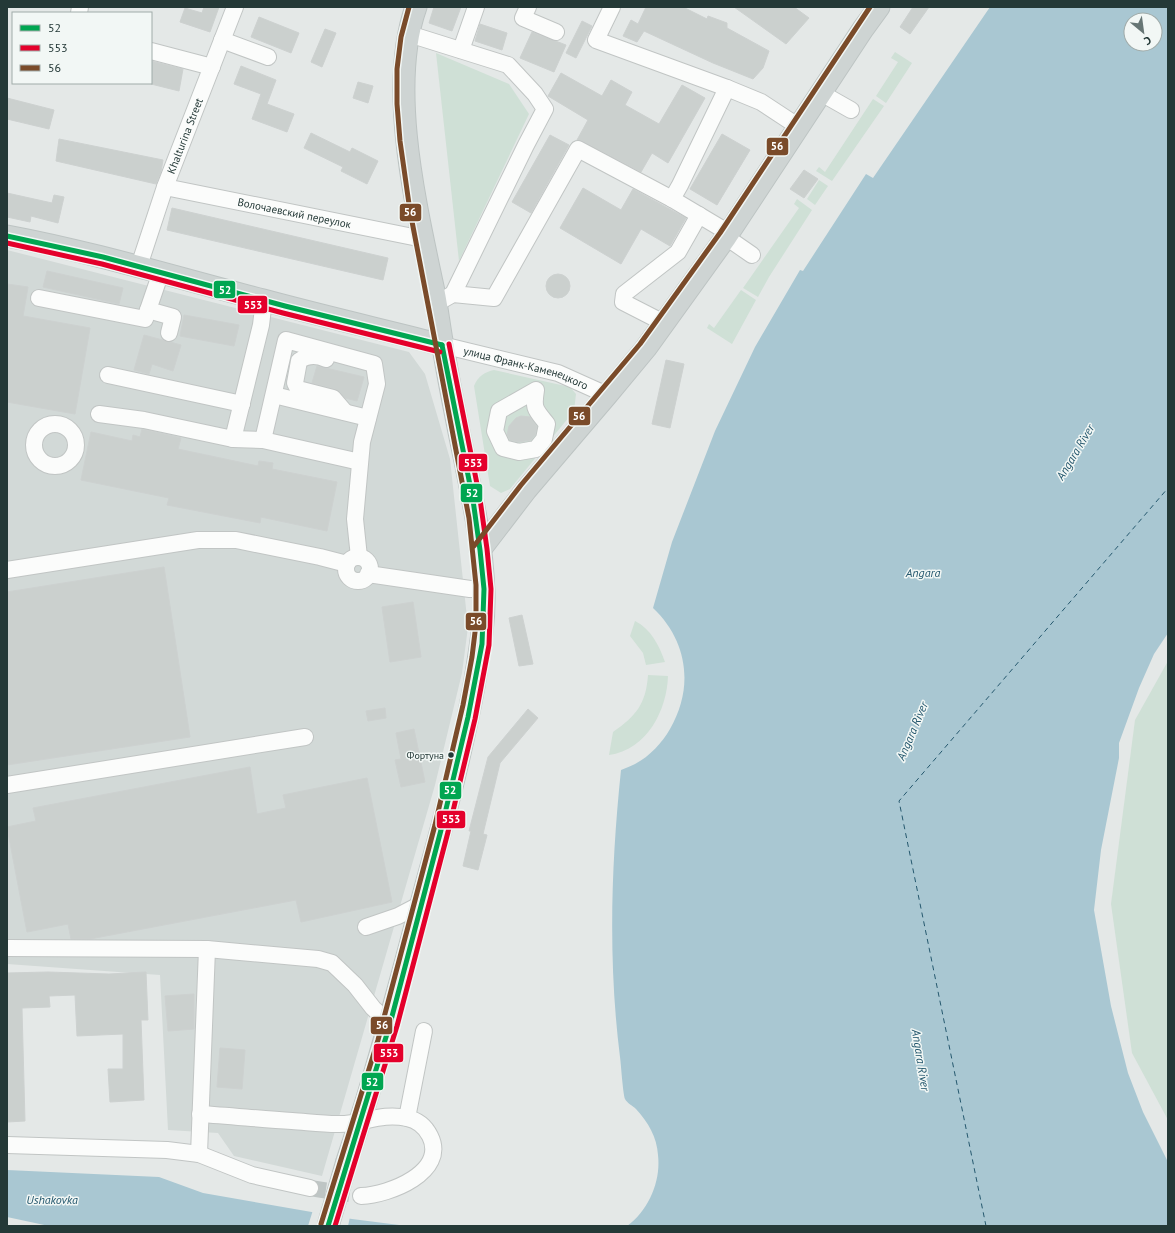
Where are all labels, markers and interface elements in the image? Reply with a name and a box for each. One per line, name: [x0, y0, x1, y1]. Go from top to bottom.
legend: [12, 12, 152, 84]
north arrow: [1123, 12, 1163, 52]
text: 52: [48, 20, 61, 35]
text: С: [1142, 33, 1154, 48]
text: 553: [48, 40, 68, 55]
text: 56: [48, 60, 61, 75]
street label: Khalturina Street: [164, 96, 206, 176]
line badge: 56: [766, 137, 789, 156]
text: 56: [771, 139, 783, 153]
street label: Волочаевский переулок: [236, 195, 353, 231]
line badge: 56: [399, 203, 422, 222]
text: 56: [404, 205, 416, 219]
line badge: 52: [213, 280, 236, 299]
text: 52: [219, 283, 231, 297]
line badge: 553: [237, 295, 268, 314]
text: 553: [244, 298, 262, 312]
street label: улица Франк-Каменецкого: [462, 343, 590, 393]
line badge: 56: [568, 406, 591, 426]
text: 56: [573, 409, 585, 423]
water label: Angara River: [1052, 421, 1098, 483]
line badge: 553: [458, 453, 488, 472]
text: 553: [464, 456, 482, 470]
line badge: 52: [460, 483, 483, 503]
text: 52: [466, 486, 478, 500]
water label: Angara: [905, 565, 940, 580]
line badge: 56: [465, 612, 487, 631]
text: 56: [470, 614, 482, 628]
water label: Angara River: [893, 698, 931, 763]
place label: Фортуна: [407, 749, 444, 762]
marker: Фортуна: [446, 750, 456, 760]
line badge: 52: [439, 781, 462, 800]
text: 52: [444, 783, 456, 797]
line badge: 553: [436, 810, 466, 829]
text: 553: [442, 812, 460, 826]
line badge: 56: [370, 1016, 393, 1035]
text: 56: [376, 1018, 388, 1032]
water label: Angara River: [909, 1027, 933, 1093]
line badge: 553: [373, 1043, 404, 1063]
text: 553: [380, 1046, 398, 1060]
line badge: 52: [361, 1072, 384, 1091]
text: 52: [366, 1075, 378, 1089]
water label: Ushakovka: [26, 1192, 78, 1207]

